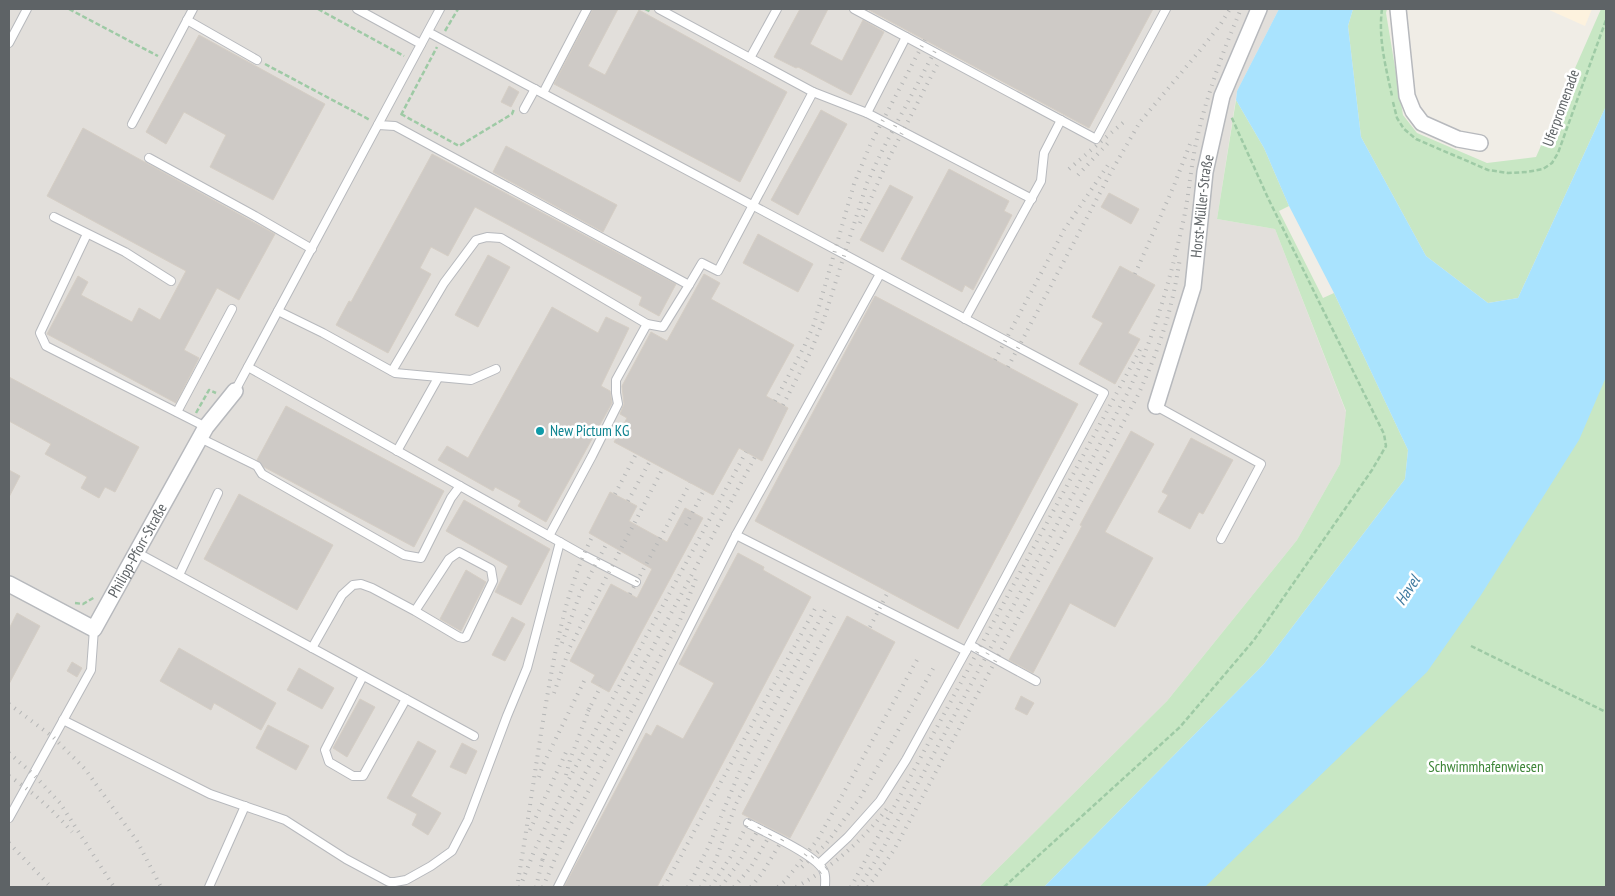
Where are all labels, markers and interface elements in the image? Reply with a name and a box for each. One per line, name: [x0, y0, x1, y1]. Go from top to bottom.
street label: Uferpromenade: [1538, 67, 1583, 149]
street label: Horst-Müller-Straße: [1186, 153, 1218, 259]
place label: New Pictum KG: [550, 421, 629, 440]
marker: New Pictum KG: [534, 425, 546, 437]
street label: Philipp-Pforr-Straße: [103, 500, 171, 601]
water label: Havel: [1390, 570, 1425, 609]
park label: Schwimmhafenwiesen: [1428, 757, 1544, 776]

